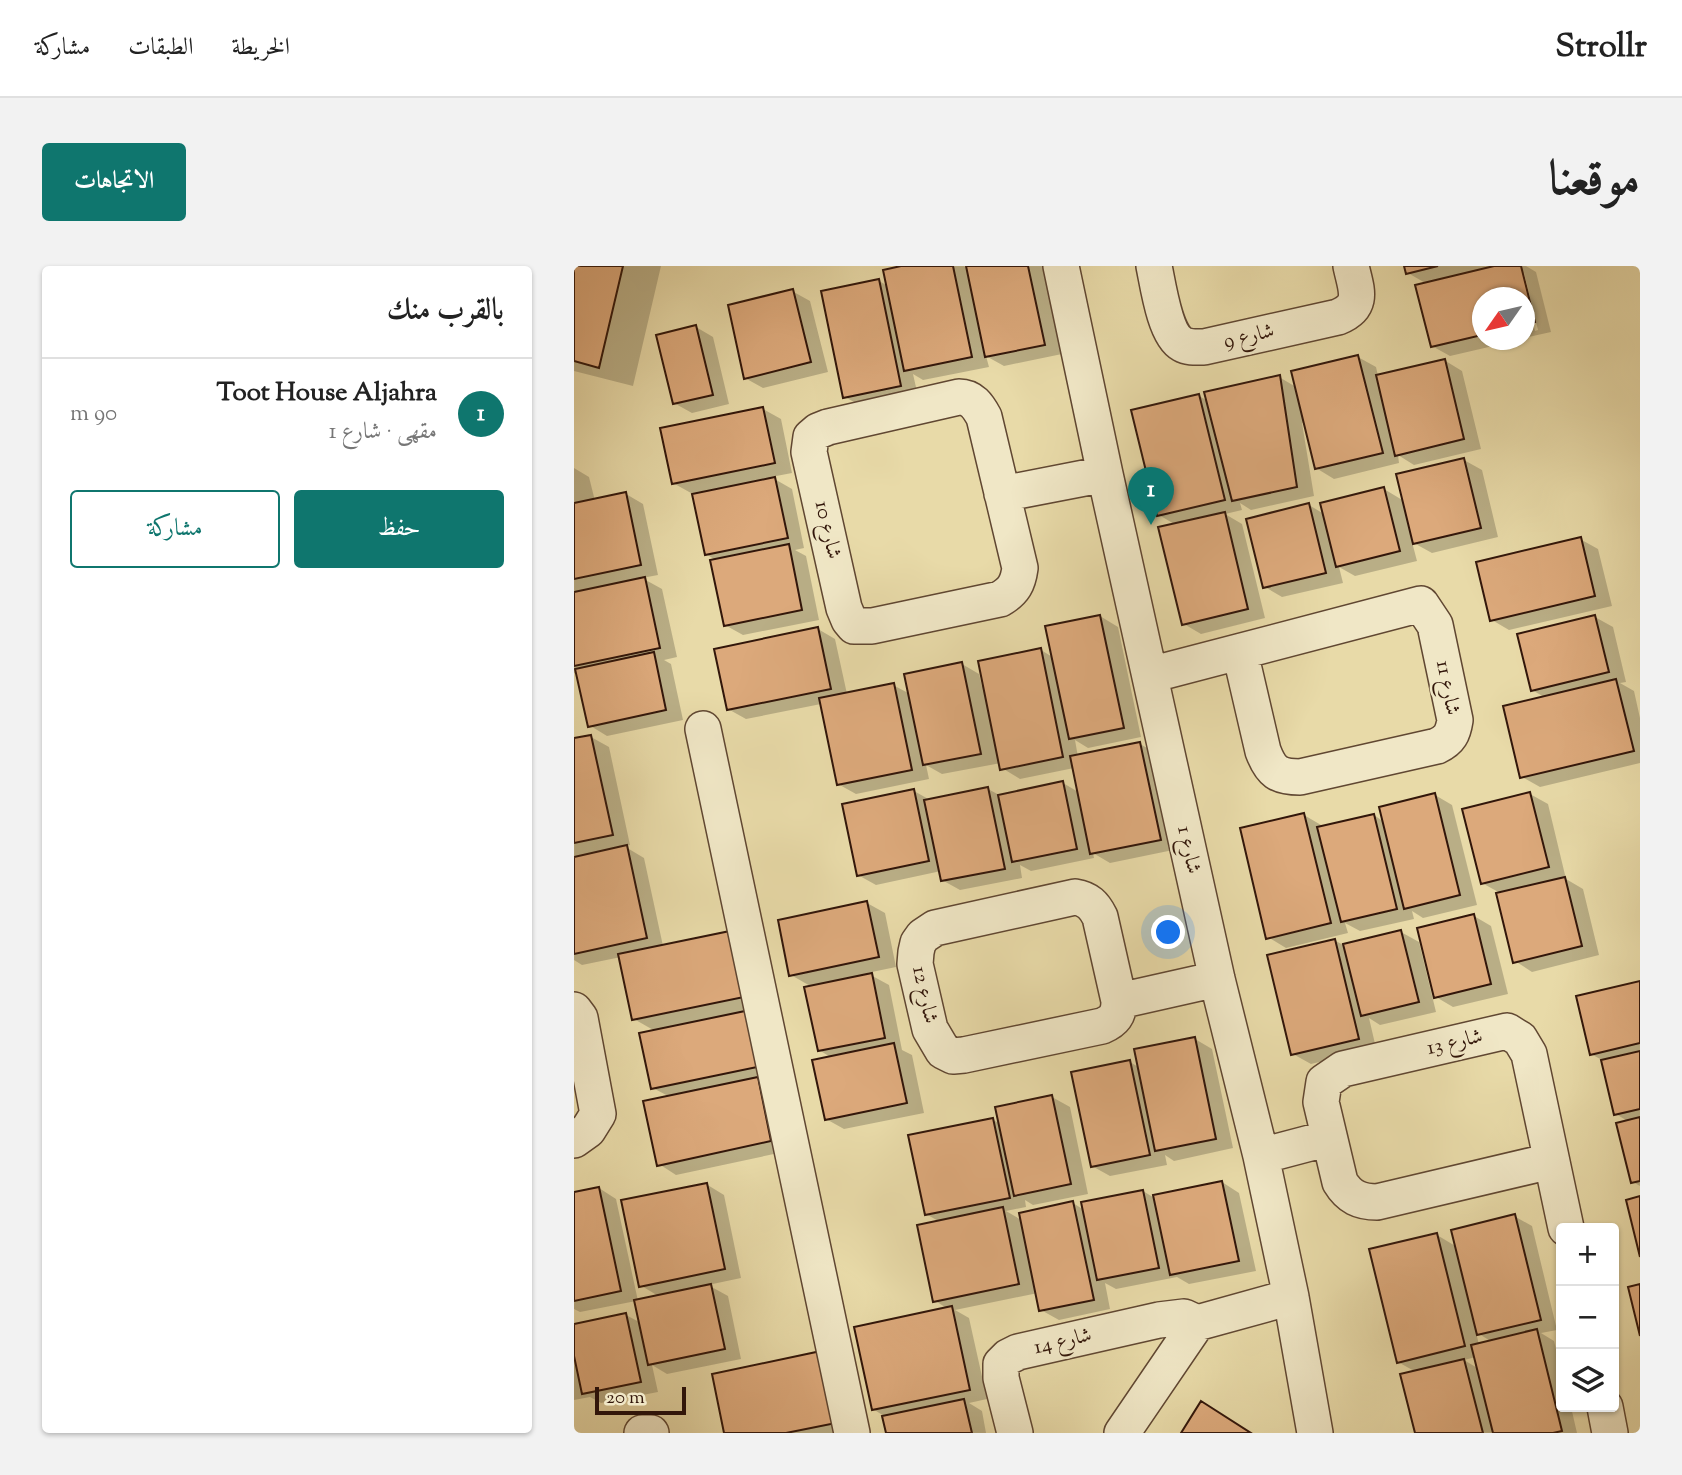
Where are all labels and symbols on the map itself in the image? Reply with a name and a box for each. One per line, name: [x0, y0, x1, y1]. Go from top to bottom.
north arrow: [1472, 287, 1535, 350]
street label: شارع 9: [1221, 317, 1278, 358]
pin: 1: [1128, 467, 1174, 525]
street label: شارع 10: [805, 498, 848, 562]
street label: شارع 11: [1426, 658, 1467, 718]
street label: شارع 1: [1167, 823, 1208, 877]
your location: [1151, 915, 1185, 949]
street label: شارع 12: [902, 964, 945, 1027]
street label: شارع 13: [1424, 1022, 1486, 1065]
street label: شارع 14: [1031, 1321, 1095, 1364]
scale bar: [595, 1384, 686, 1416]

